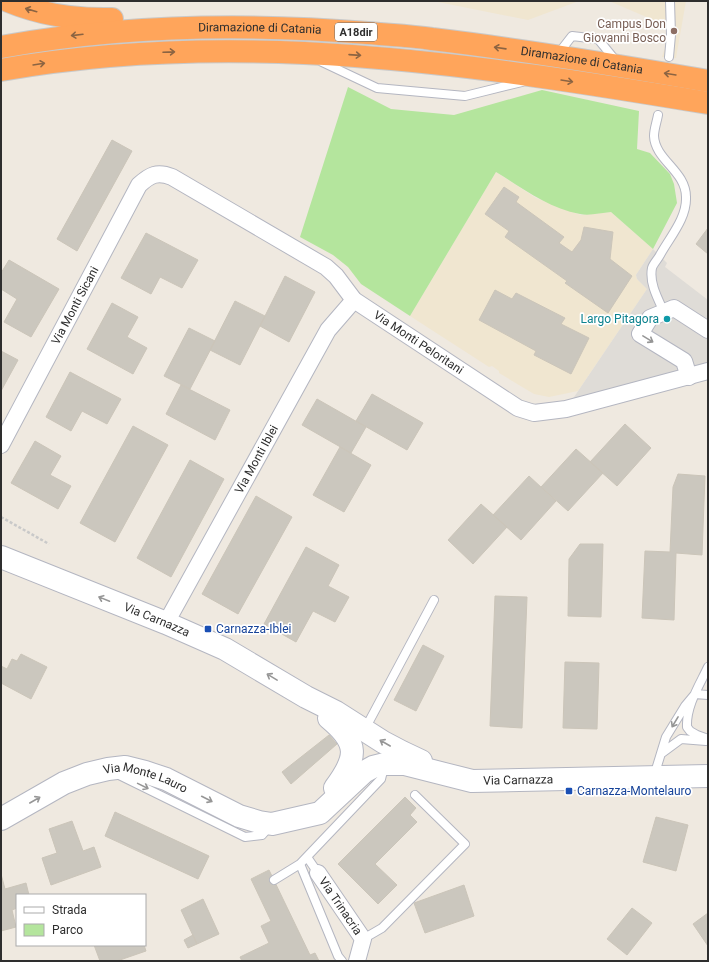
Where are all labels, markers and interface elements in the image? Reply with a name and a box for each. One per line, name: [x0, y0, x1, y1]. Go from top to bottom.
one-way arrow: [25, 6, 38, 13]
place label: Campus Don Giovanni Bosco: [583, 17, 666, 45]
street label: Diramazione di Catania: [198, 20, 322, 37]
road number: A18dir: [335, 23, 377, 41]
marker: Campus Don Giovanni Bosco: [669, 26, 679, 36]
one-way arrow: [71, 31, 84, 39]
one-way arrow: [493, 44, 506, 52]
street label: Diramazione di Catania: [520, 44, 644, 77]
one-way arrow: [162, 48, 175, 56]
one-way arrow: [348, 52, 361, 59]
one-way arrow: [33, 59, 46, 67]
one-way arrow: [663, 70, 676, 78]
one-way arrow: [560, 77, 573, 85]
street label: Via Monti Sicani: [49, 264, 102, 347]
street label: Via Monti Peloritani: [371, 308, 466, 377]
place label: Largo Pitagora: [581, 312, 659, 326]
marker: Largo Pitagora: [662, 314, 672, 324]
one-way arrow: [642, 335, 654, 343]
street label: Via Monti Iblei: [232, 423, 281, 496]
one-way arrow: [99, 594, 111, 602]
street label: Via Carnazza: [122, 600, 192, 640]
place label: Carnazza-Iblei: [216, 622, 292, 636]
marker: Carnazza-Iblei: [203, 624, 213, 634]
one-way arrow: [266, 673, 278, 681]
one-way arrow: [671, 716, 679, 728]
one-way arrow: [379, 739, 391, 747]
street label: Via Monte Lauro: [102, 760, 190, 796]
street label: Via Carnazza: [483, 772, 553, 788]
one-way arrow: [136, 783, 148, 790]
place label: Carnazza-Montelauro: [577, 784, 692, 798]
marker: Carnazza-Montelauro: [564, 786, 574, 796]
one-way arrow: [29, 796, 41, 803]
one-way arrow: [201, 796, 213, 804]
street label: Via Trinacria: [316, 875, 365, 937]
legend: [16, 894, 146, 946]
text: Strada: [52, 903, 87, 917]
text: Parco: [52, 923, 83, 937]

